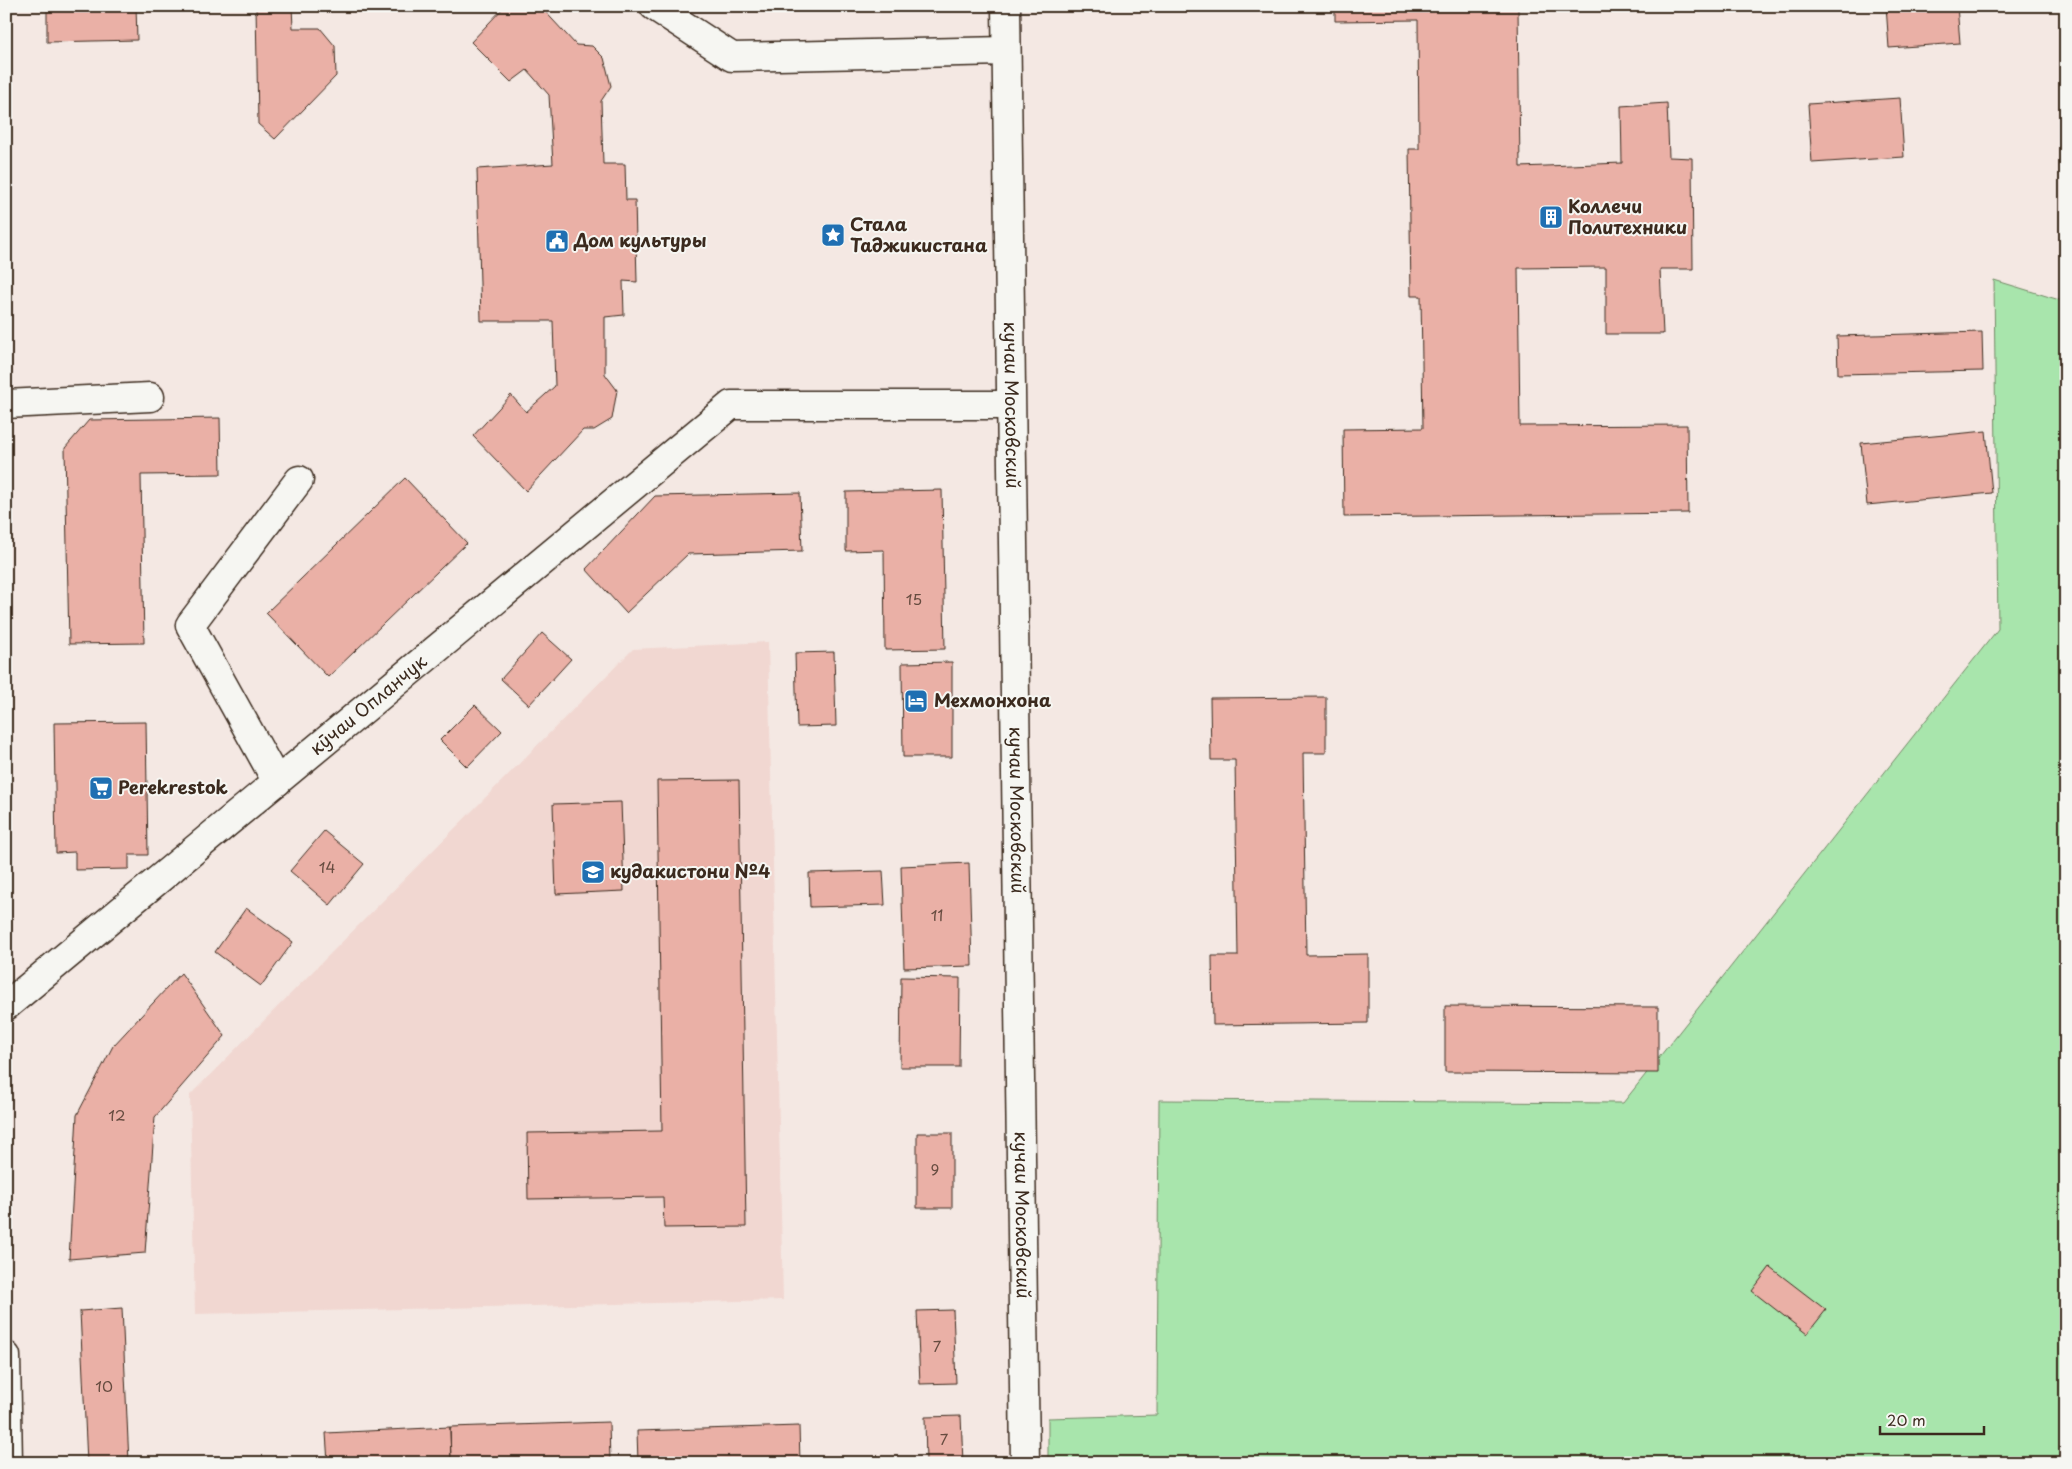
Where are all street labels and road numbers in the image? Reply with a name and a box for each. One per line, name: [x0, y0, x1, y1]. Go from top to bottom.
street label: кучаи Московский: [998, 321, 1027, 489]
street label: кӯчаи Опланчук: [303, 647, 432, 761]
street label: кучаи Московский: [1003, 726, 1033, 894]
street label: кучаи Московский: [1009, 1131, 1038, 1299]

